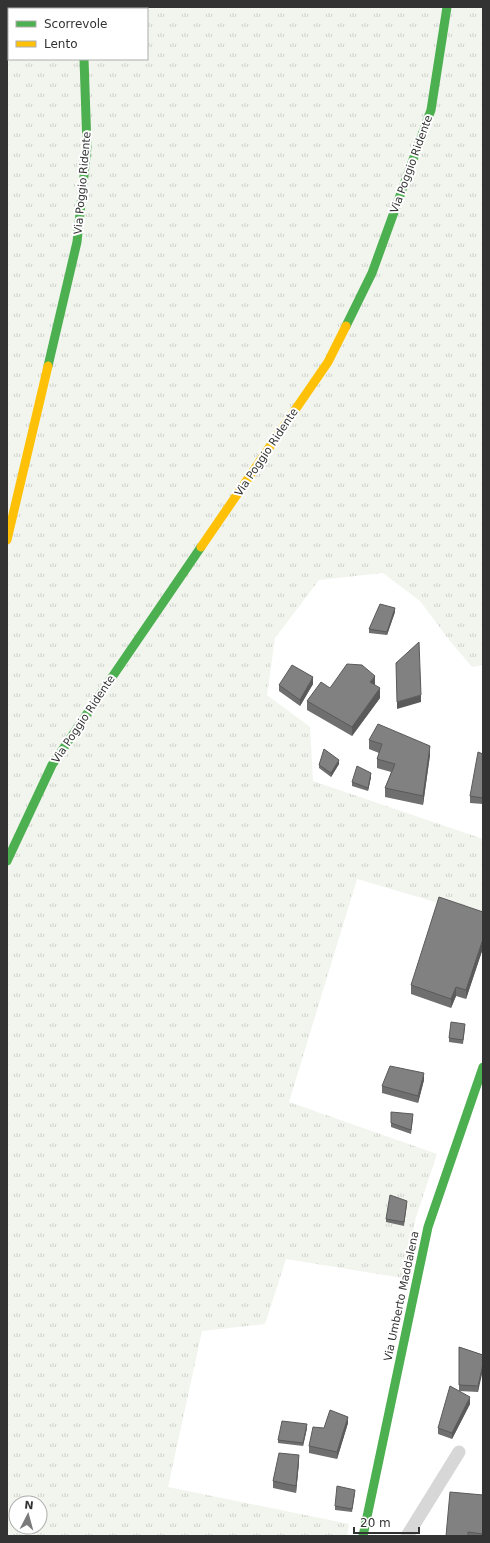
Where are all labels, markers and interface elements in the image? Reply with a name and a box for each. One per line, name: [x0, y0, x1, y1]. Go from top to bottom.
legend: [8, 8, 148, 60]
text: Scorrevole: [44, 17, 108, 31]
text: Lento: [44, 37, 78, 51]
street label: Via Poggio Ridente: [388, 113, 435, 215]
street label: Via Poggio Ridente: [72, 131, 93, 235]
street label: Via Poggio Ridente: [232, 406, 301, 499]
street label: Via Poggio Ridente: [49, 673, 118, 766]
street label: Via Umberto Maddalena: [381, 1230, 422, 1362]
north arrow: [8, 1495, 48, 1535]
text: N: [24, 1499, 34, 1512]
scale bar: [354, 1509, 419, 1535]
text: 20 m: [360, 1516, 391, 1530]

